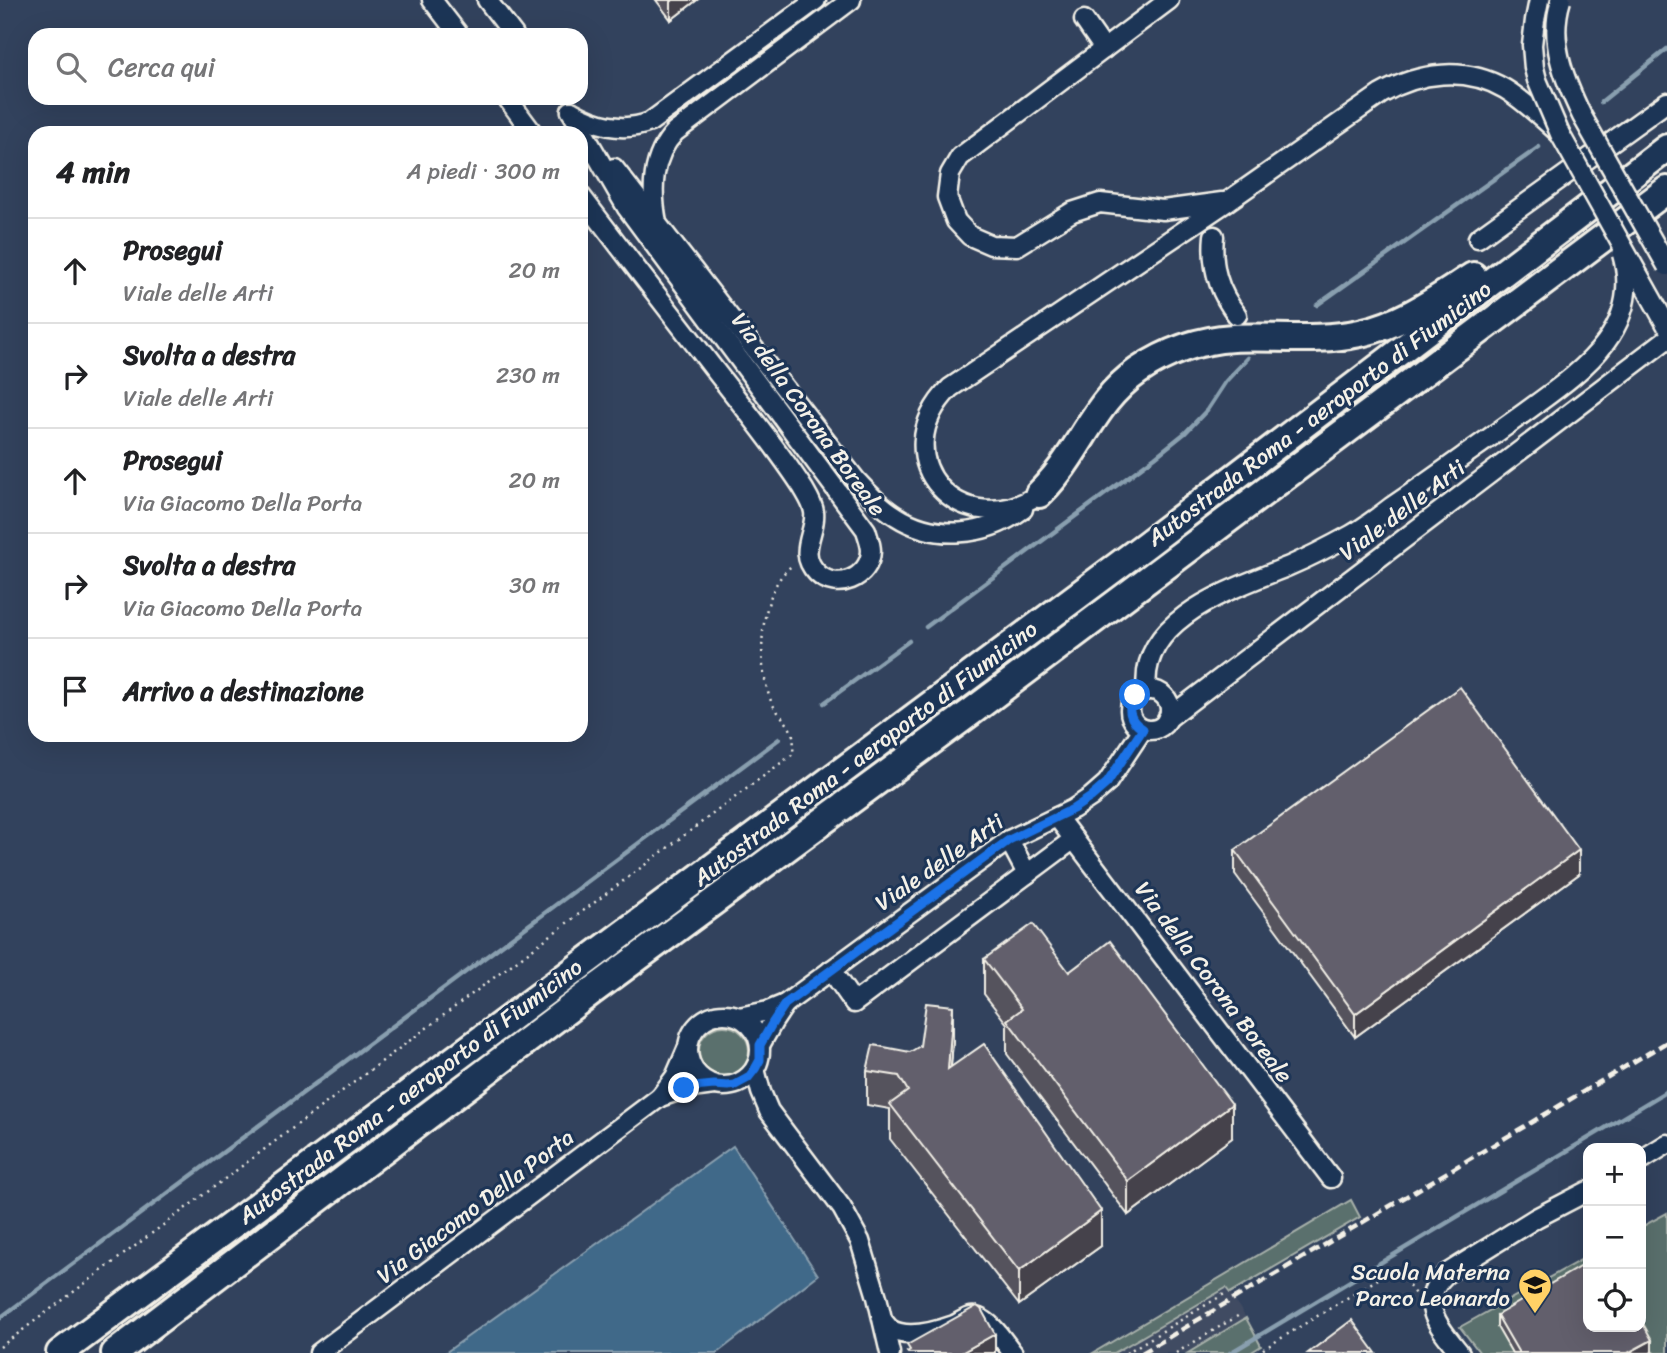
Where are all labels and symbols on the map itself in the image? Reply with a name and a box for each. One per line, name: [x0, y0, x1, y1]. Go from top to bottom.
street label: Autostrada Roma - aeroporto di Fiumicino: [1137, 269, 1501, 558]
street label: Via della Corona Boreale: [720, 303, 897, 526]
street label: Viale delle Arti: [1330, 448, 1475, 572]
street label: Autostrada Roma - aeroporto di Fiumicino: [683, 609, 1047, 898]
route start: [1119, 679, 1150, 710]
street label: Viale delle Arti: [866, 802, 1013, 922]
street label: Via della Corona Boreale: [1124, 872, 1304, 1093]
street label: Autostrada Roma - aeroporto di Fiumicino: [228, 947, 592, 1236]
route end: [668, 1072, 699, 1103]
street label: Via Giacomo Della Porta: [367, 1118, 583, 1295]
place label: Scuola Materna Parco Leonardo: [1351, 1252, 1510, 1319]
school or university icon: Scuola Materna Parco Leonardo: [1516, 1266, 1554, 1315]

